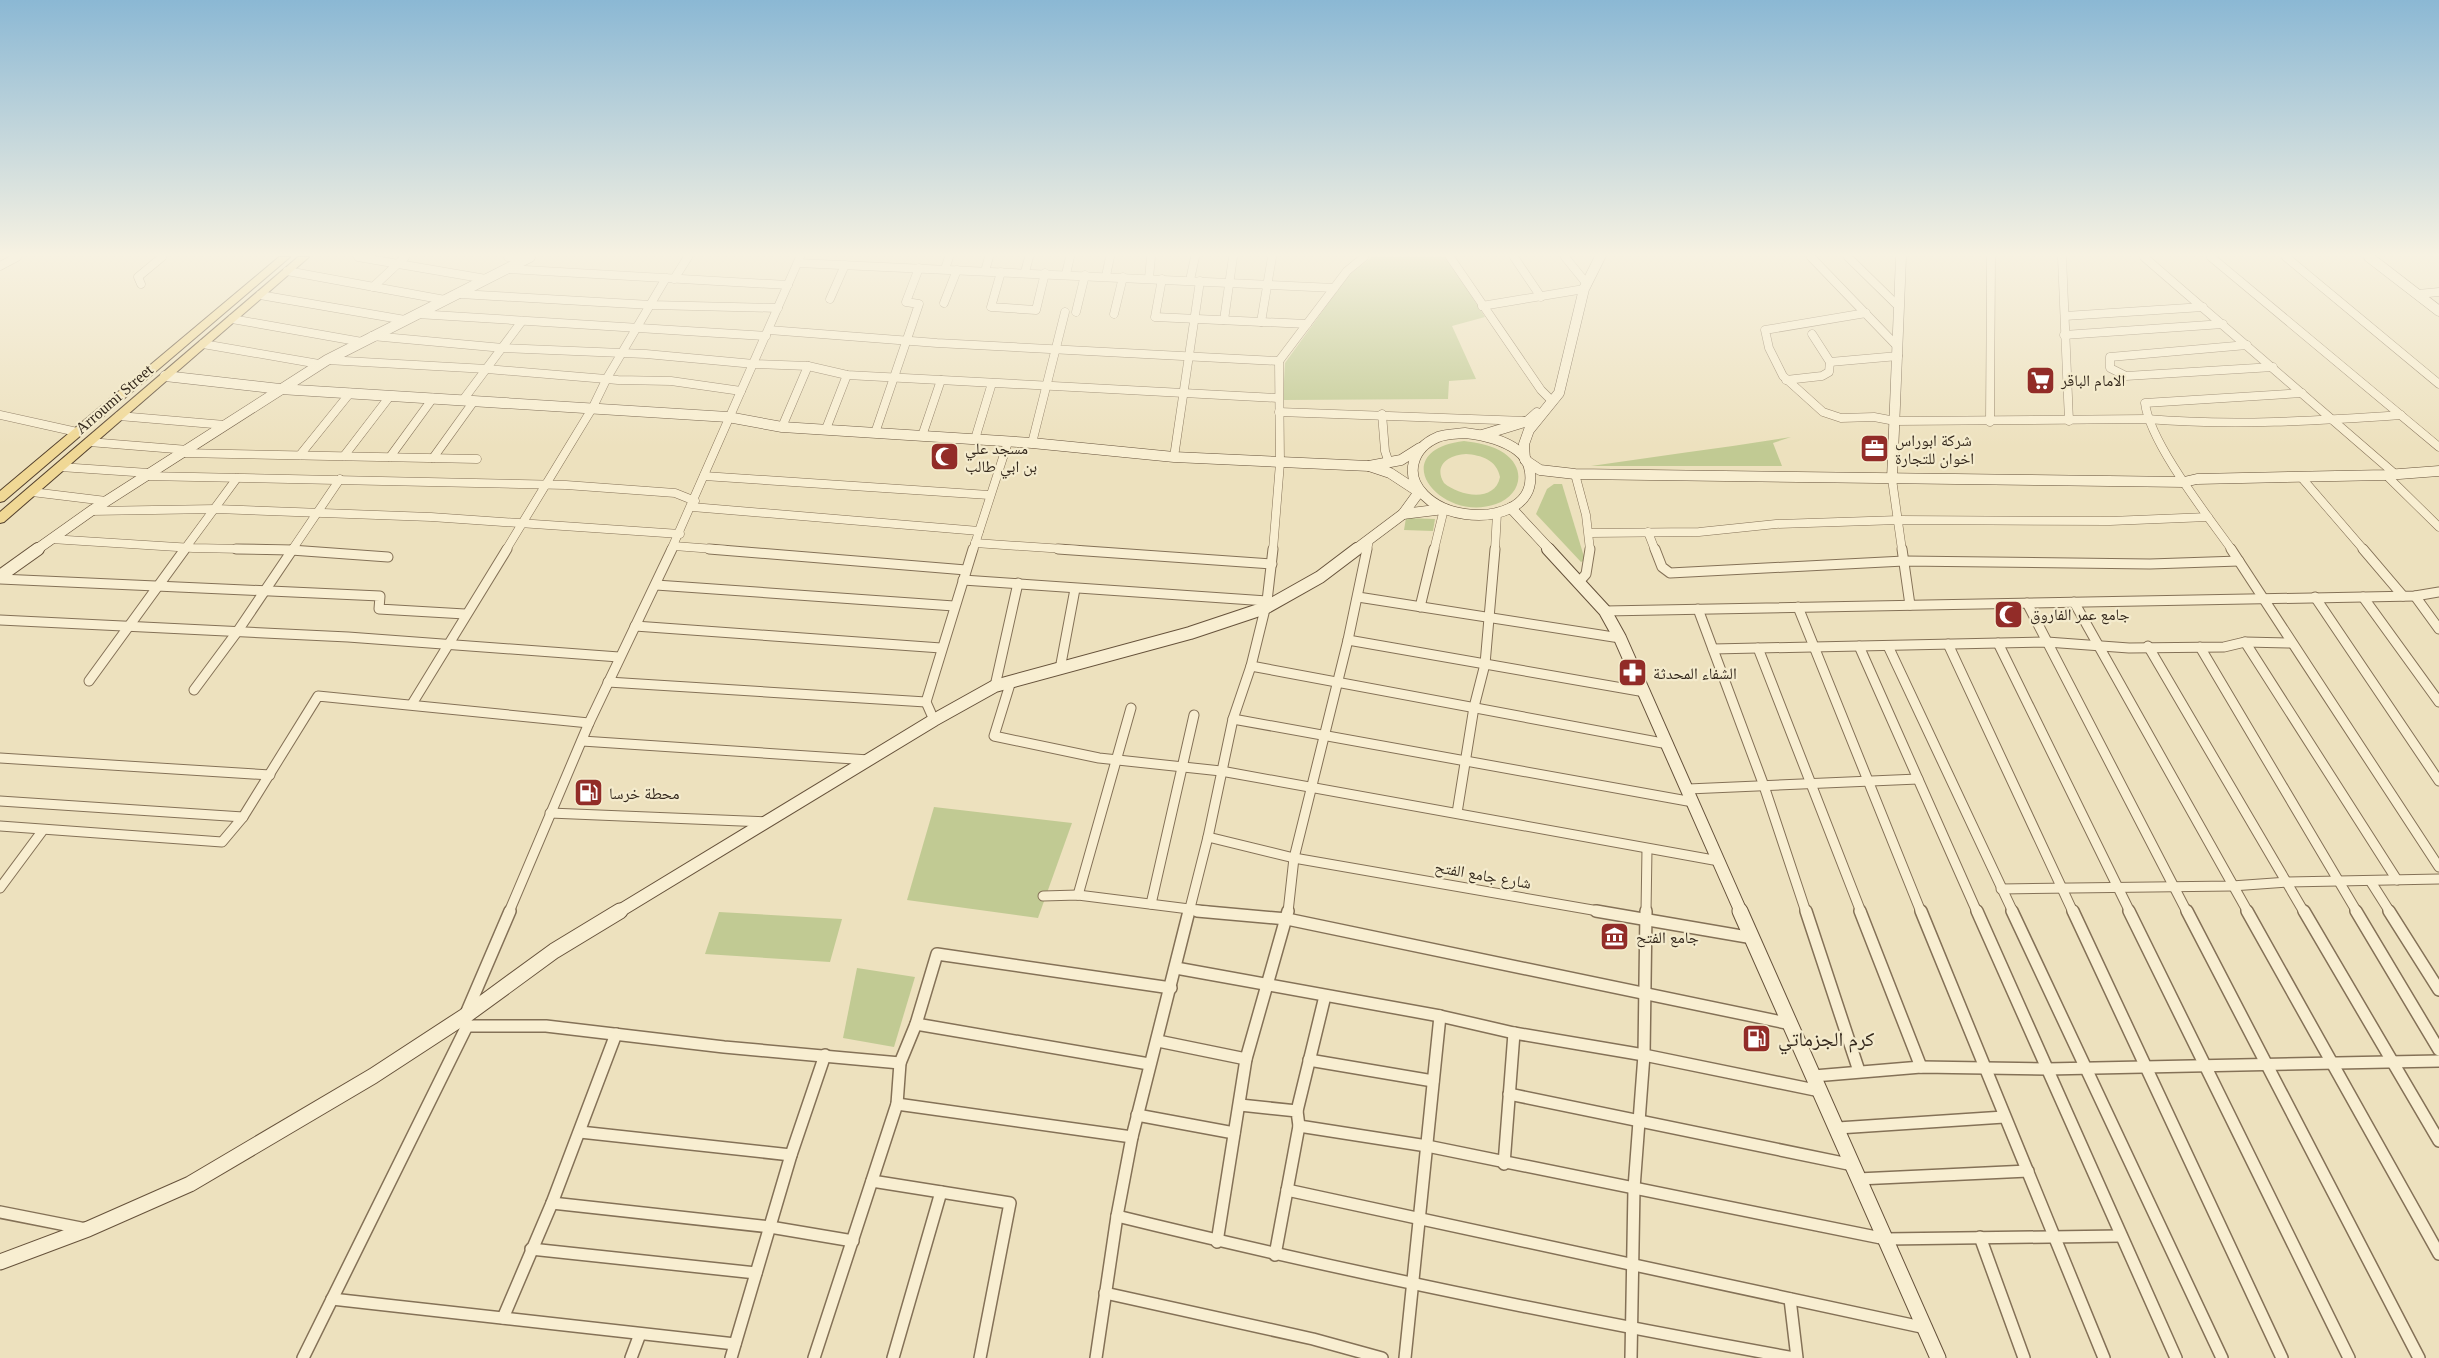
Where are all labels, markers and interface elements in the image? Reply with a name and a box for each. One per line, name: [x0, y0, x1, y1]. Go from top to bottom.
street label: Arroumi Street: [72, 361, 156, 437]
supermarket icon: الامام الباقر: [2024, 364, 2056, 396]
place label: الامام الباقر: [2060, 372, 2125, 391]
place label: شركة ابوراس اخوان للتجارة: [1895, 432, 1974, 469]
office icon: شركة ابوراس اخوان للتجارة: [1858, 433, 1890, 465]
place label: مسجد علي بن ابي طالب: [965, 440, 1037, 479]
mosque icon: مسجد علي بن ابي طالب: [928, 441, 960, 473]
mosque icon: جامع عمر الفاروق: [1993, 598, 2025, 630]
place label: جامع عمر الفاروق: [2030, 606, 2130, 625]
pharmacy icon: الشفاء المحدثة: [1616, 657, 1648, 689]
place label: الشفاء المحدثة: [1653, 665, 1737, 682]
fuel station icon: محطة خرسا: [572, 777, 604, 809]
place label: محطة خرسا: [609, 785, 679, 803]
street label: شارع جامع الفتح: [1433, 858, 1532, 894]
museum icon: جامع الفتح: [1599, 921, 1631, 953]
place label: جامع الفتح: [1636, 929, 1699, 948]
fuel station icon: كرم الجزماتي: [1741, 1023, 1773, 1055]
place label: كرم الجزماتي: [1778, 1028, 1874, 1055]

